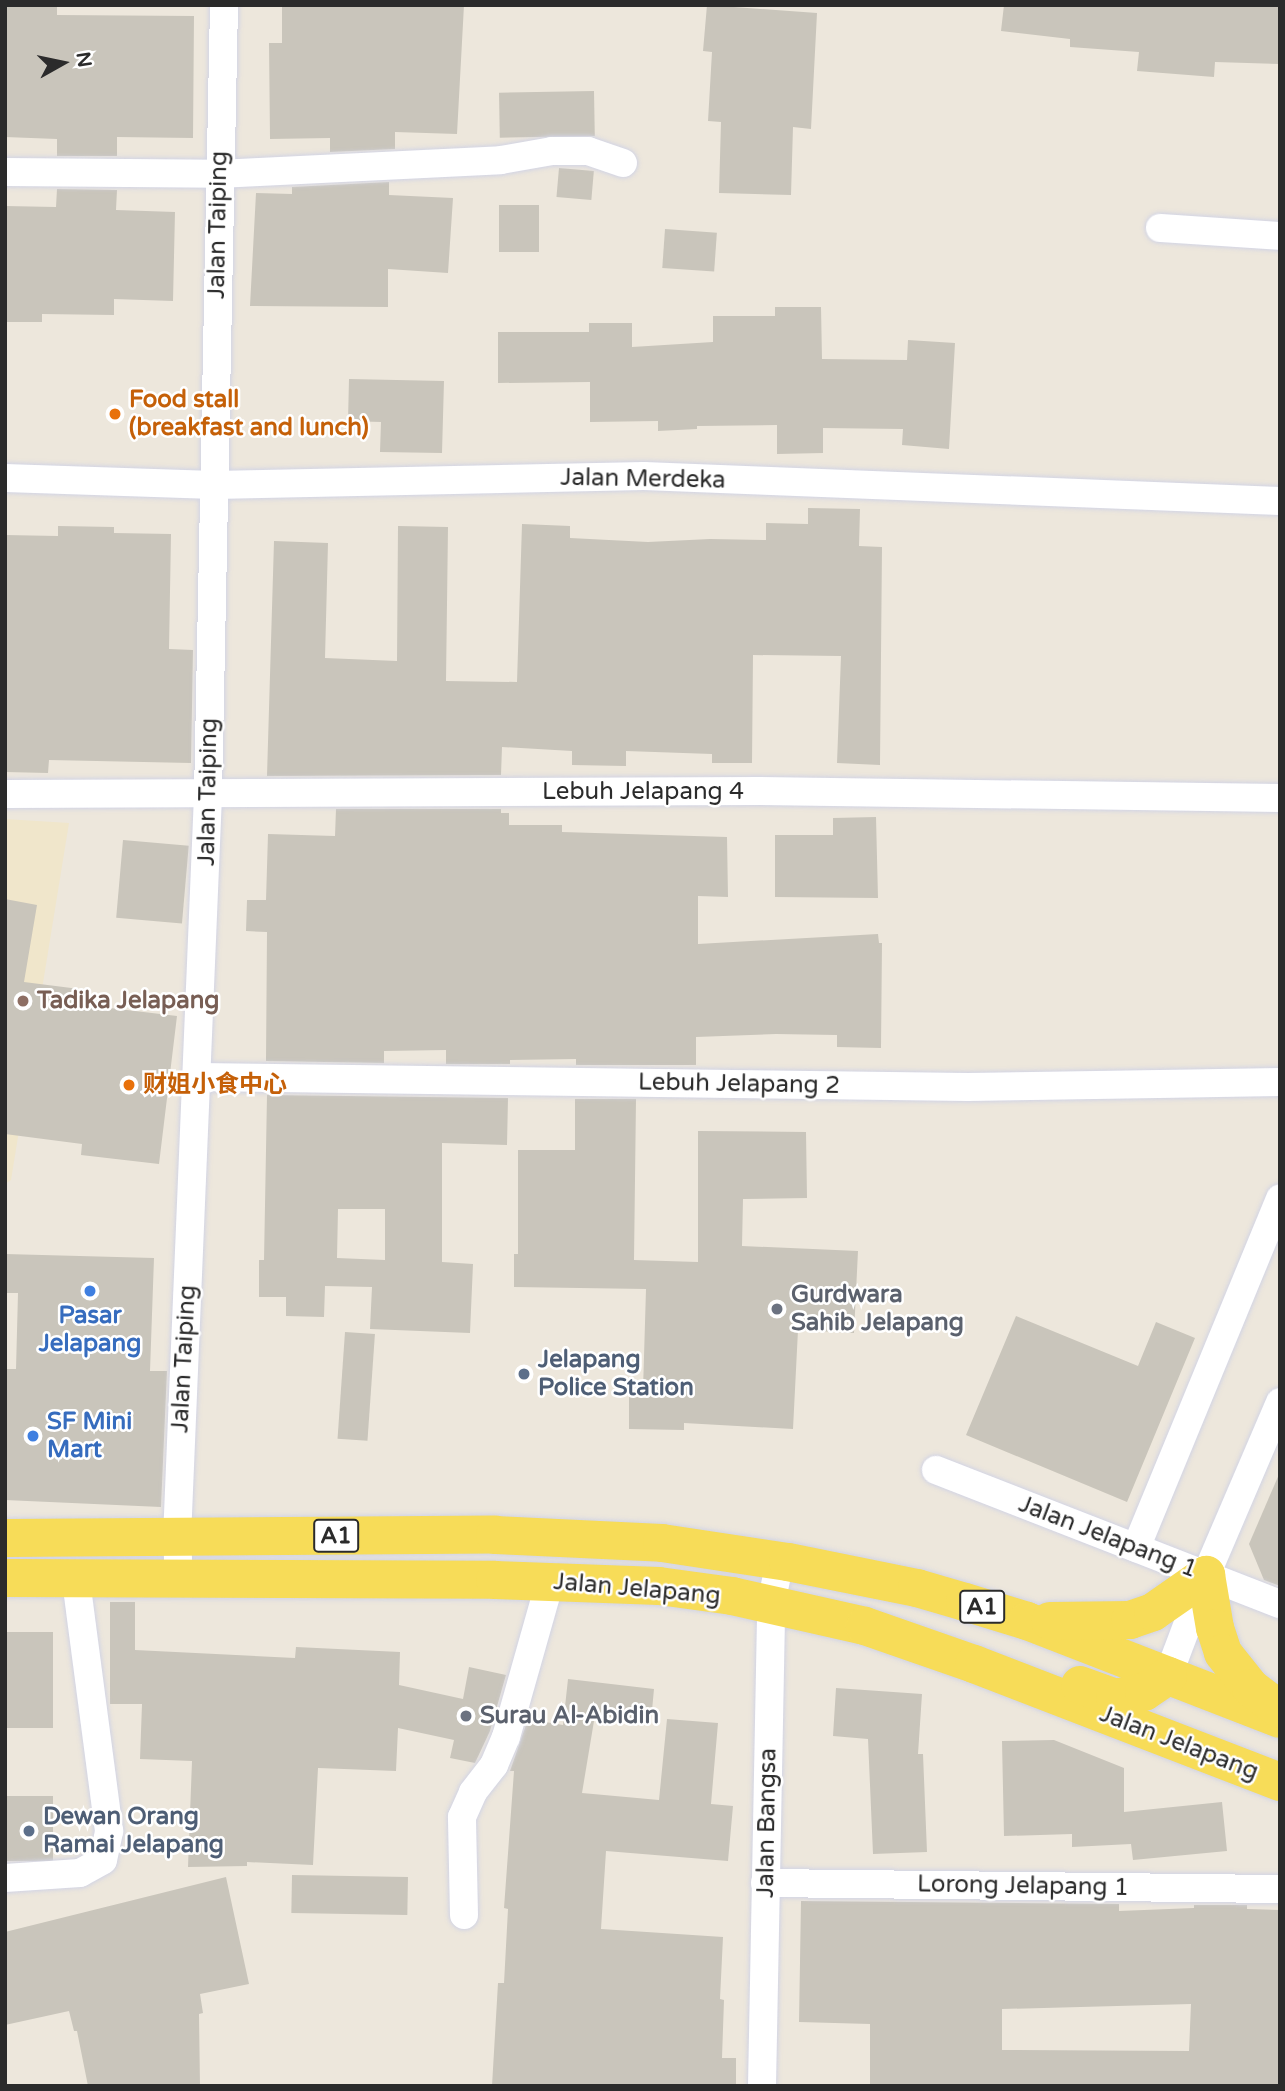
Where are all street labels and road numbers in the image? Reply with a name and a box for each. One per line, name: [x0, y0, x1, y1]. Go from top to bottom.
street label: Jalan Taiping: [202, 151, 234, 299]
street label: Jalan Merdeka: [560, 463, 726, 495]
street label: Jalan Taiping: [192, 718, 224, 866]
street label: Lebuh Jelapang 4: [542, 778, 744, 806]
street label: Lebuh Jelapang 2: [638, 1068, 840, 1100]
street label: Jalan Taiping: [166, 1284, 202, 1434]
street label: Jalan Jelapang 1: [1015, 1490, 1201, 1584]
road number: A1: [312, 1516, 360, 1555]
street label: Jalan Jelapang: [552, 1567, 722, 1611]
road number: A1: [958, 1588, 1006, 1626]
street label: Jalan Jelapang: [1096, 1700, 1262, 1786]
street label: Jalan Bangsa: [751, 1748, 783, 1898]
street label: Lorong Jelapang 1: [917, 1870, 1129, 1902]

